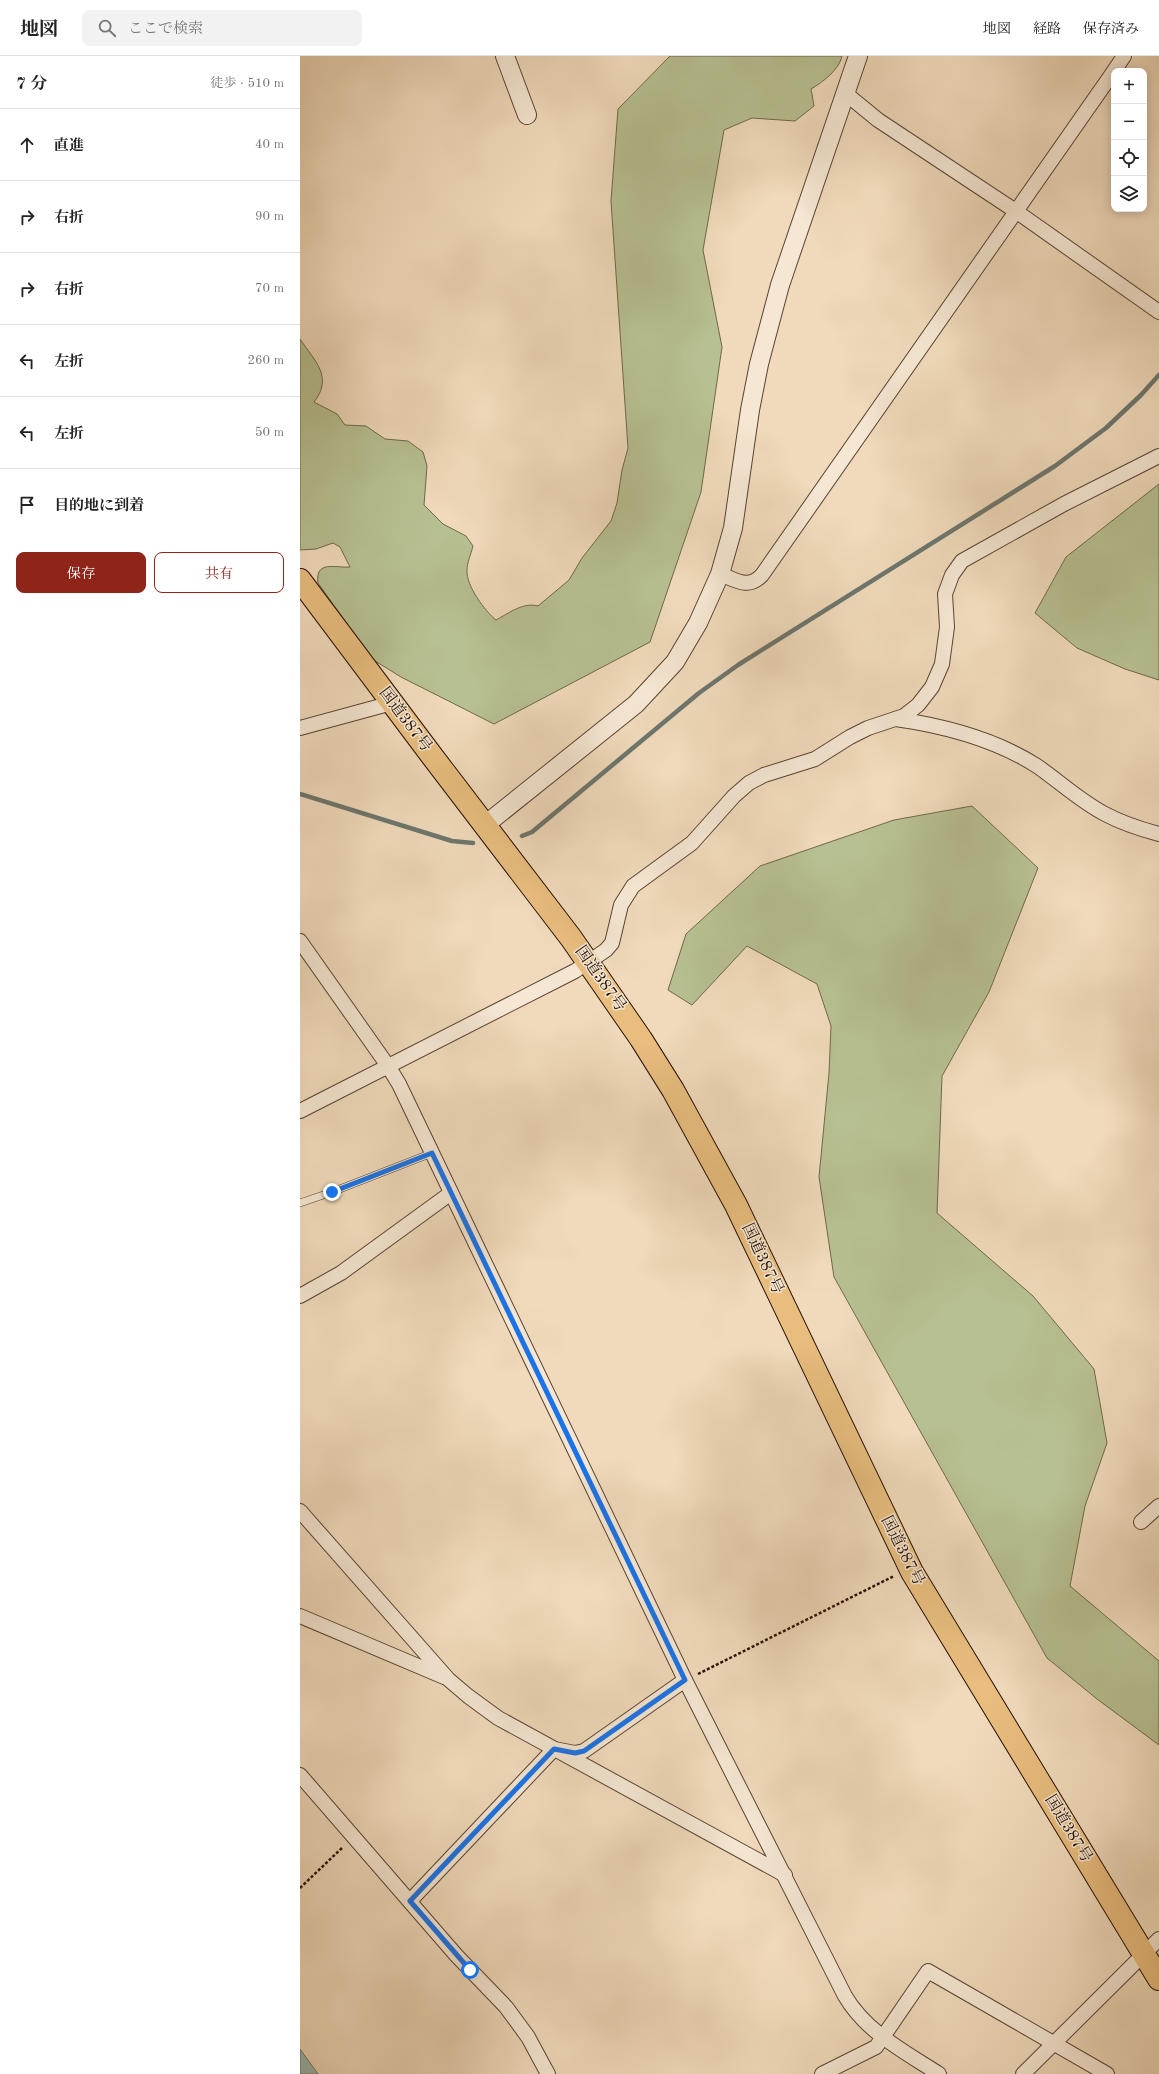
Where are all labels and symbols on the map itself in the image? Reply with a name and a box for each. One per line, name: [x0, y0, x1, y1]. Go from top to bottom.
street label: 国道387号: [376, 684, 436, 755]
street label: 国道387号: [572, 942, 630, 1015]
route end: [323, 1183, 341, 1201]
street label: 国道387号: [739, 1220, 787, 1297]
street label: 国道387号: [878, 1513, 928, 1588]
street label: 国道387号: [1042, 1791, 1096, 1866]
route start: [461, 1961, 479, 1979]

